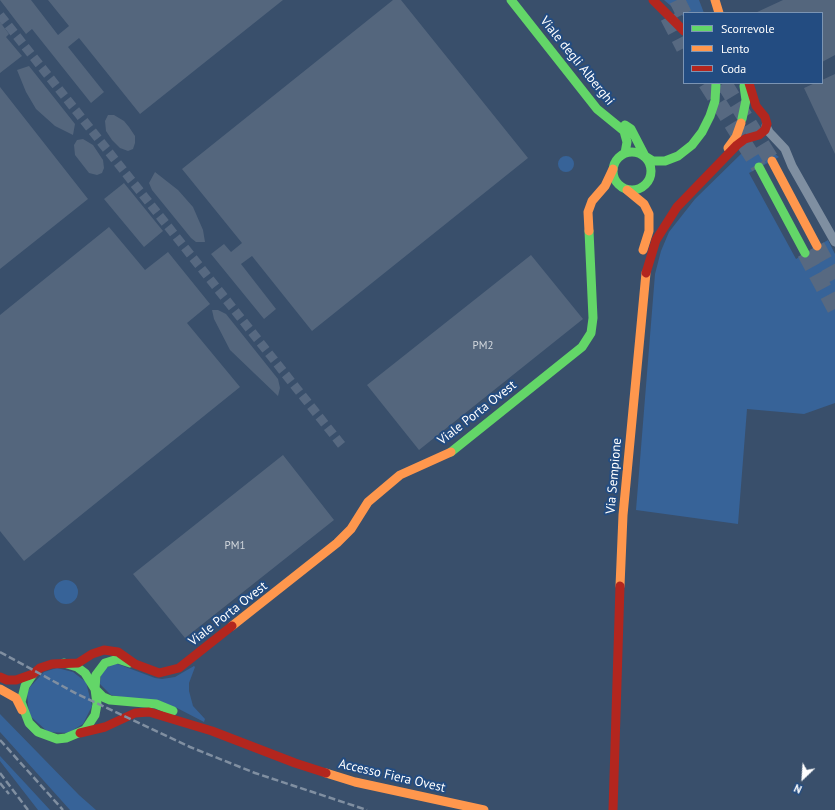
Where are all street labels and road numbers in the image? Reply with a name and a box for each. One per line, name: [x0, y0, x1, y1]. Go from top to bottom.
street label: Viale degli Alberghi: [537, 14, 617, 108]
street label: Viale Porta Ovest: [435, 377, 519, 449]
street label: Via Sempione: [603, 437, 625, 515]
street label: Viale Porta Ovest: [186, 578, 270, 650]
street label: Accesso Fiera Ovest: [337, 756, 447, 796]

